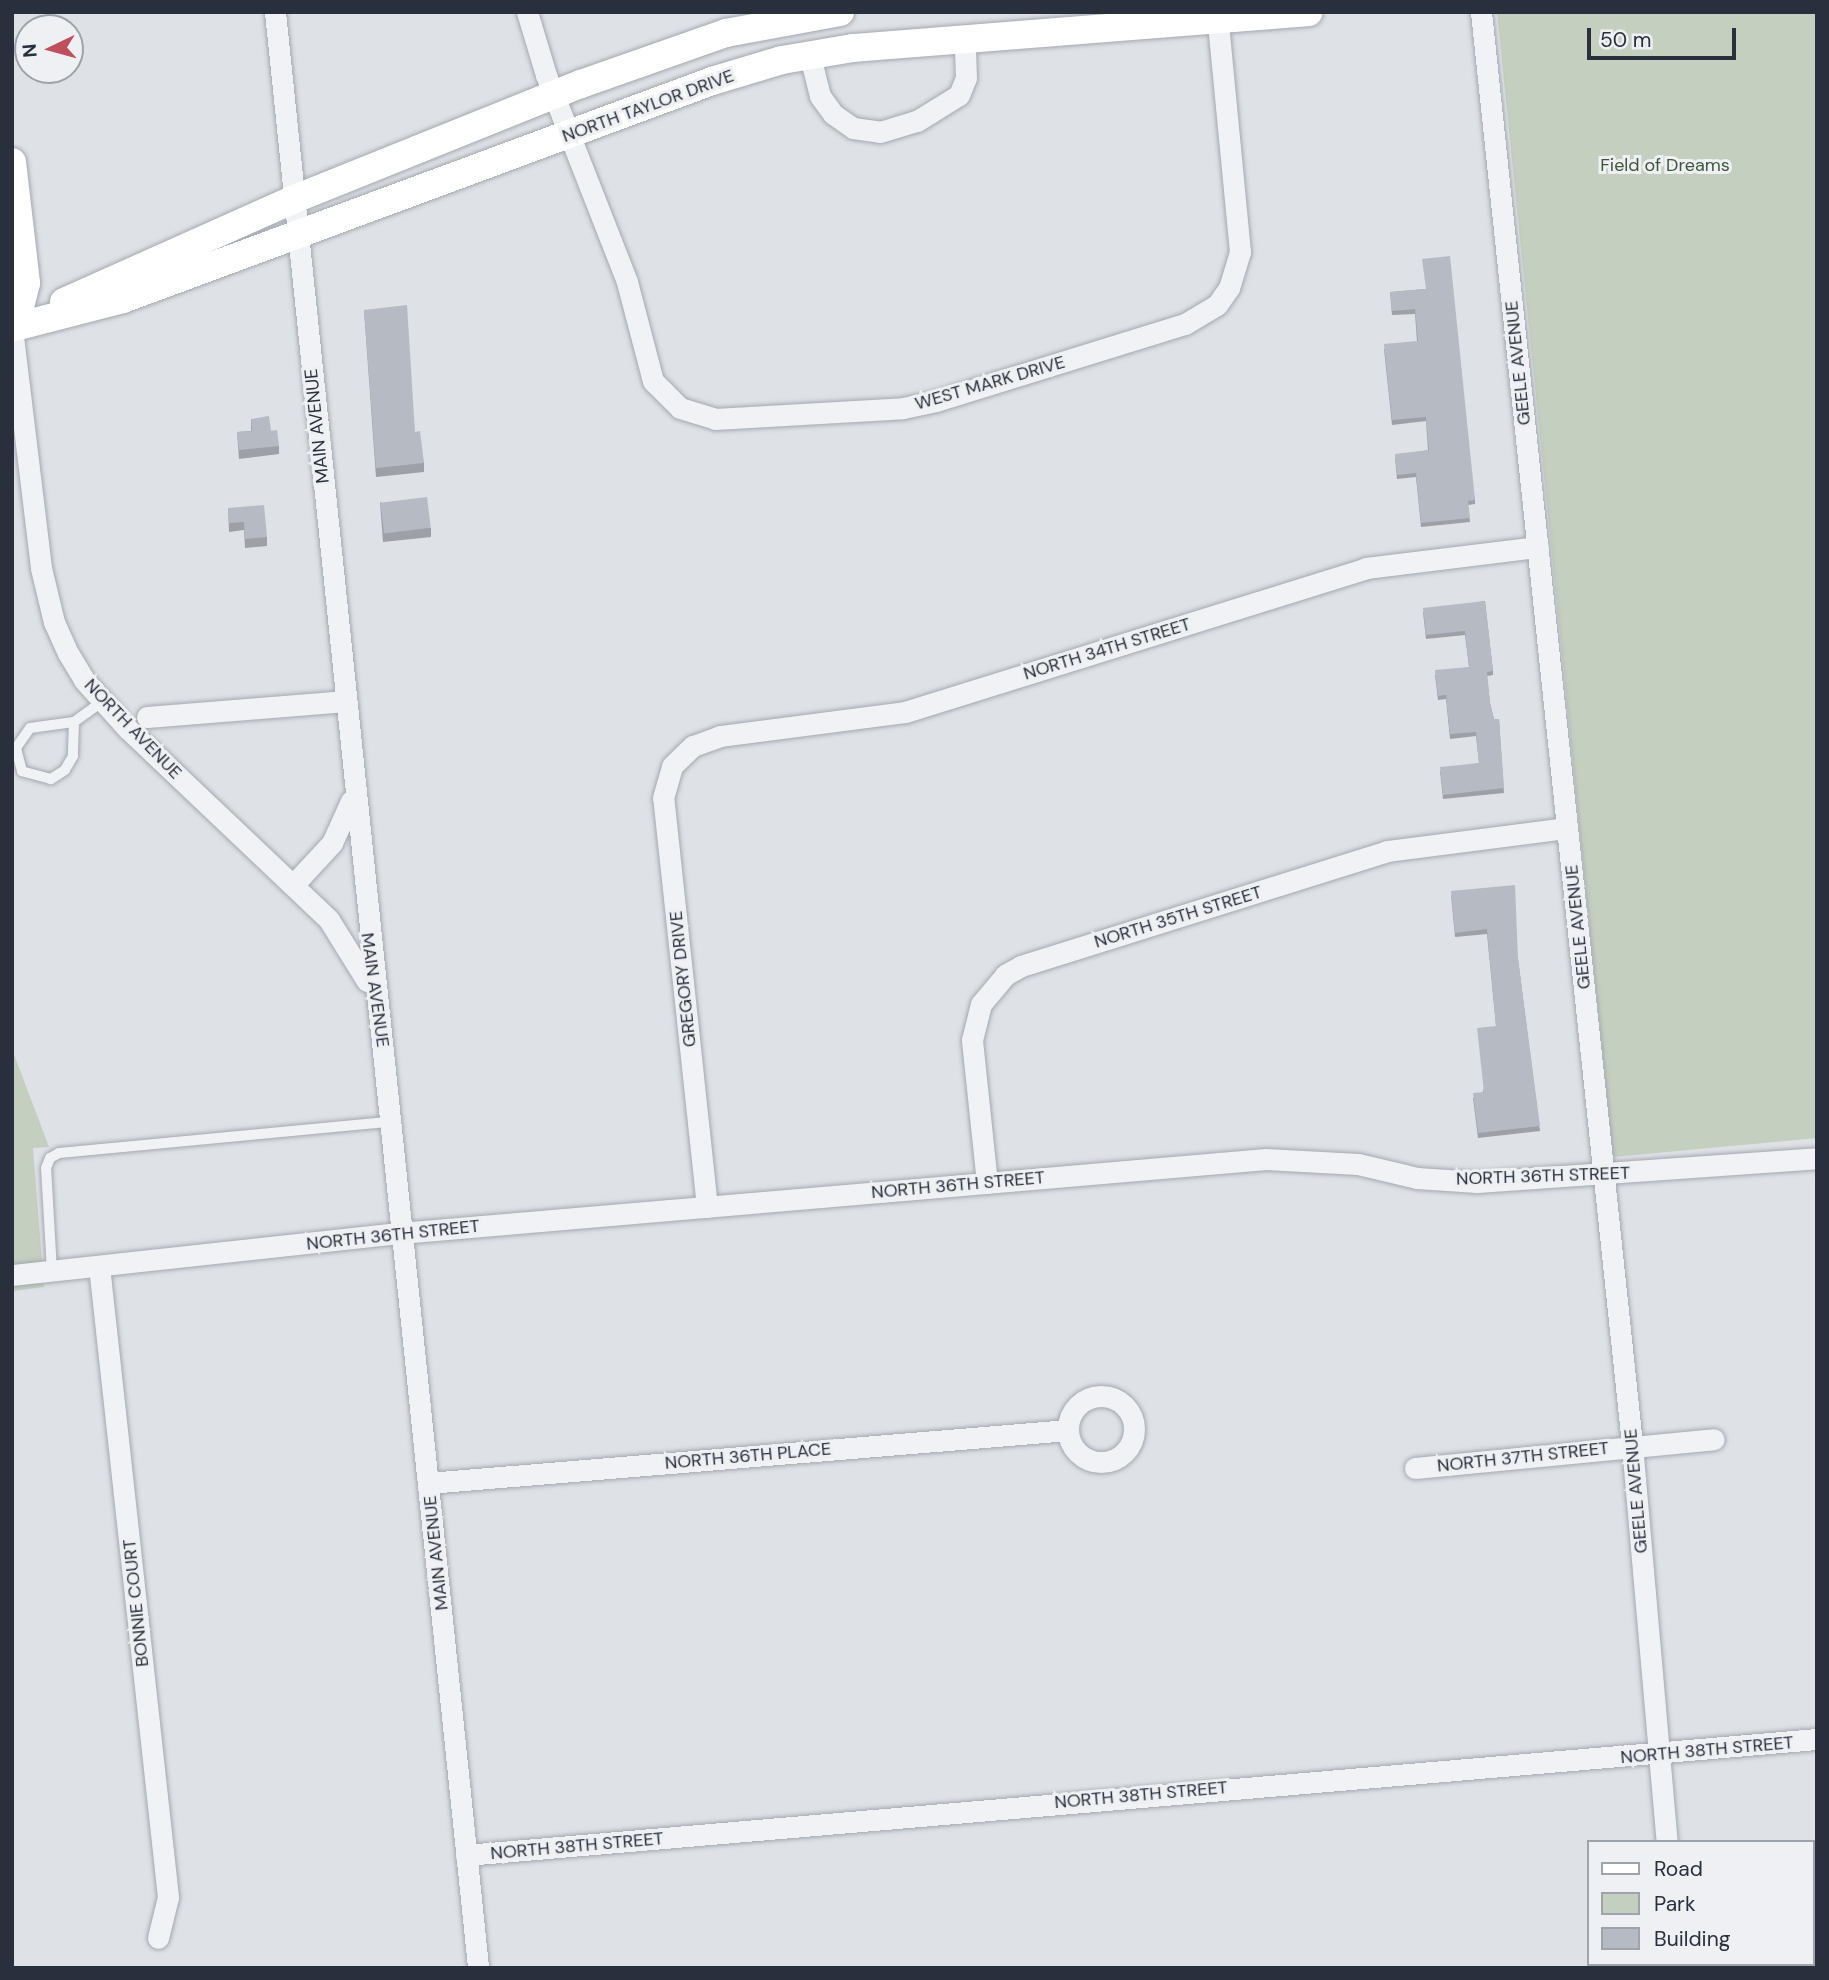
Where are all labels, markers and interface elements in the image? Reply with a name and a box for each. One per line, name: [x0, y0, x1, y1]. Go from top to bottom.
north arrow: [14, 14, 84, 84]
scale bar: [1591, 14, 1740, 58]
text: 50 m: [1600, 26, 1651, 54]
text: N: [17, 43, 43, 59]
street label: NORTH TAYLOR DRIVE: [559, 65, 737, 147]
park label: Field of Dreams: [1600, 154, 1730, 176]
street label: GEELE AVENUE: [1501, 300, 1535, 426]
street label: WEST MARK DRIVE: [912, 351, 1068, 415]
street label: MAIN AVENUE: [300, 368, 334, 484]
street label: NORTH 34TH STREET: [1021, 613, 1193, 685]
street label: NORTH AVENUE: [80, 674, 186, 784]
street label: GEELE AVENUE: [1561, 864, 1595, 990]
street label: NORTH 35TH STREET: [1092, 881, 1264, 953]
street label: GREGORY DRIVE: [665, 910, 701, 1048]
street label: MAIN AVENUE: [356, 931, 394, 1049]
street label: NORTH 36TH STREET: [1456, 1162, 1630, 1190]
street label: NORTH 36TH STREET: [870, 1167, 1046, 1203]
street label: NORTH 36TH STREET: [305, 1215, 481, 1255]
street label: GEELE AVENUE: [1620, 1428, 1652, 1554]
street label: NORTH 37TH STREET: [1436, 1437, 1610, 1477]
street label: NORTH 36TH PLACE: [664, 1438, 832, 1474]
street label: MAIN AVENUE: [419, 1495, 453, 1611]
street label: BONNIE COURT: [119, 1538, 153, 1668]
street label: NORTH 38TH STREET: [1620, 1732, 1794, 1768]
street label: NORTH 38TH STREET: [1054, 1777, 1228, 1813]
street label: NORTH 38TH STREET: [490, 1828, 664, 1864]
legend: [1588, 1840, 1815, 1966]
text: Road: [1654, 1855, 1703, 1883]
text: Park: [1654, 1890, 1695, 1918]
text: Building: [1654, 1925, 1730, 1953]

